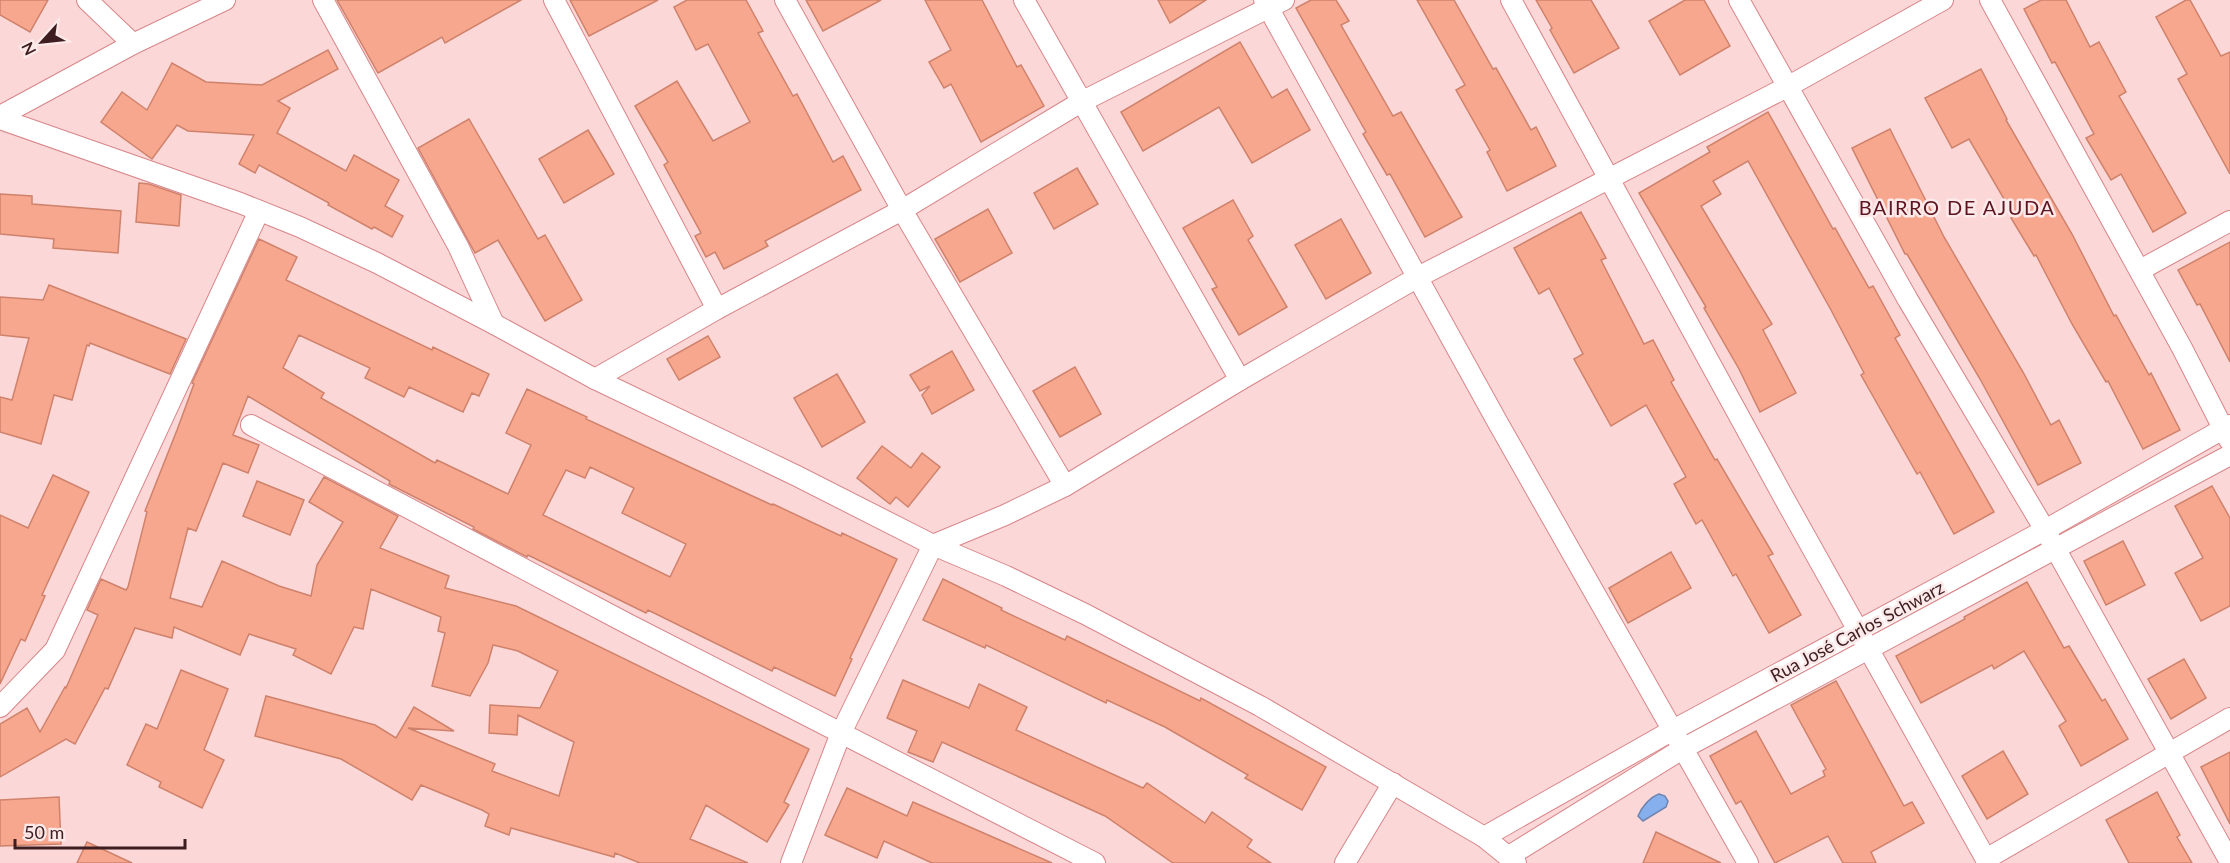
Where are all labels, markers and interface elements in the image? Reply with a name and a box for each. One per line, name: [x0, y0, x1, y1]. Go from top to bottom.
north arrow: [12, 12, 72, 72]
text: N: [17, 39, 39, 59]
district label: BAIRRO DE AJUDA: [1859, 195, 2055, 219]
street label: Rua José Carlos Schwarz: [1766, 576, 1948, 686]
scale bar: [15, 812, 184, 850]
text: 50 m: [24, 821, 64, 843]

